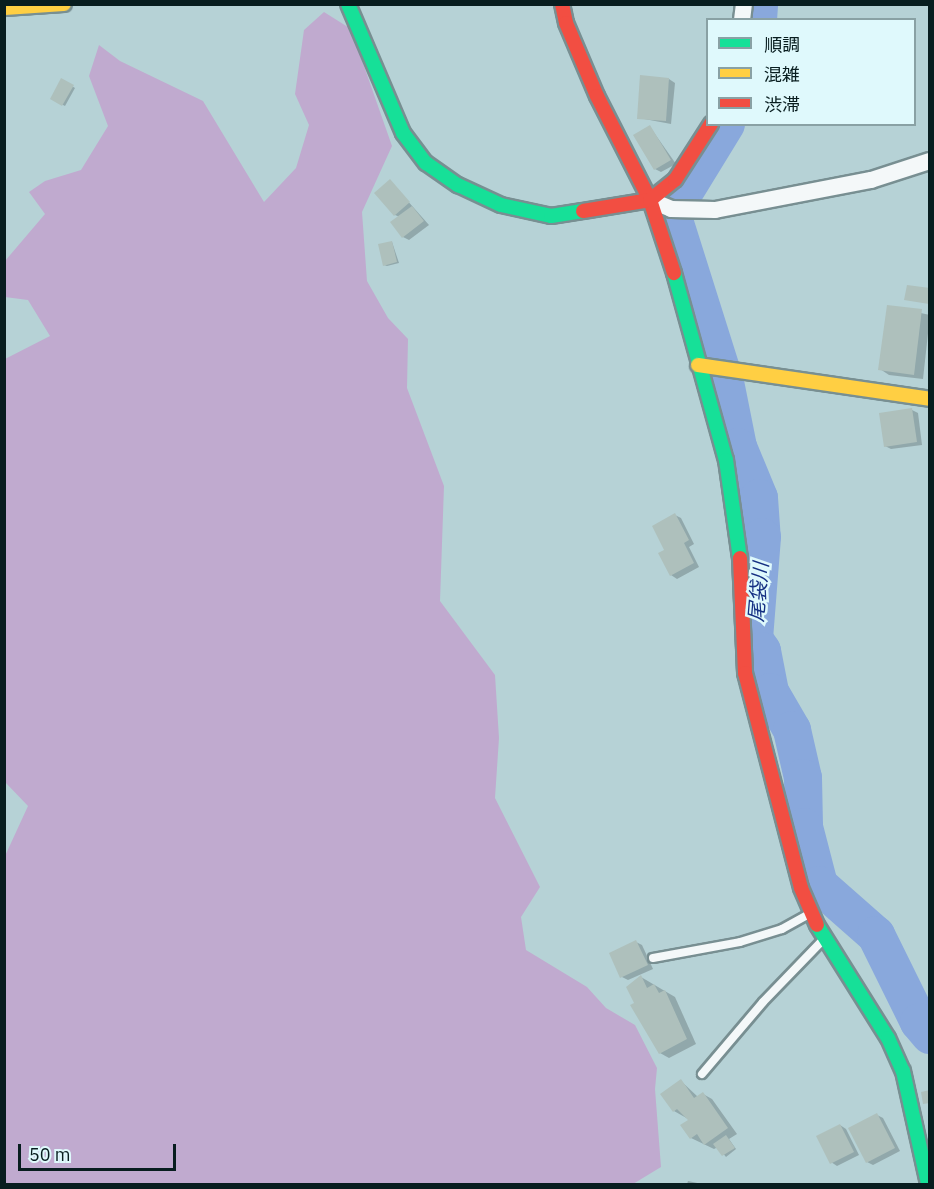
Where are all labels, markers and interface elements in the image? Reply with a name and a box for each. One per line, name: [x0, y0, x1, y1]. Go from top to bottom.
legend: [706, 18, 916, 126]
text: 順調: [764, 33, 800, 56]
text: 混雑: [764, 63, 800, 86]
text: 渋滞: [764, 93, 800, 116]
water label: 尾袋川: [743, 561, 773, 623]
scale bar: [21, 1132, 178, 1170]
text: 50 m: [29, 1143, 71, 1166]

